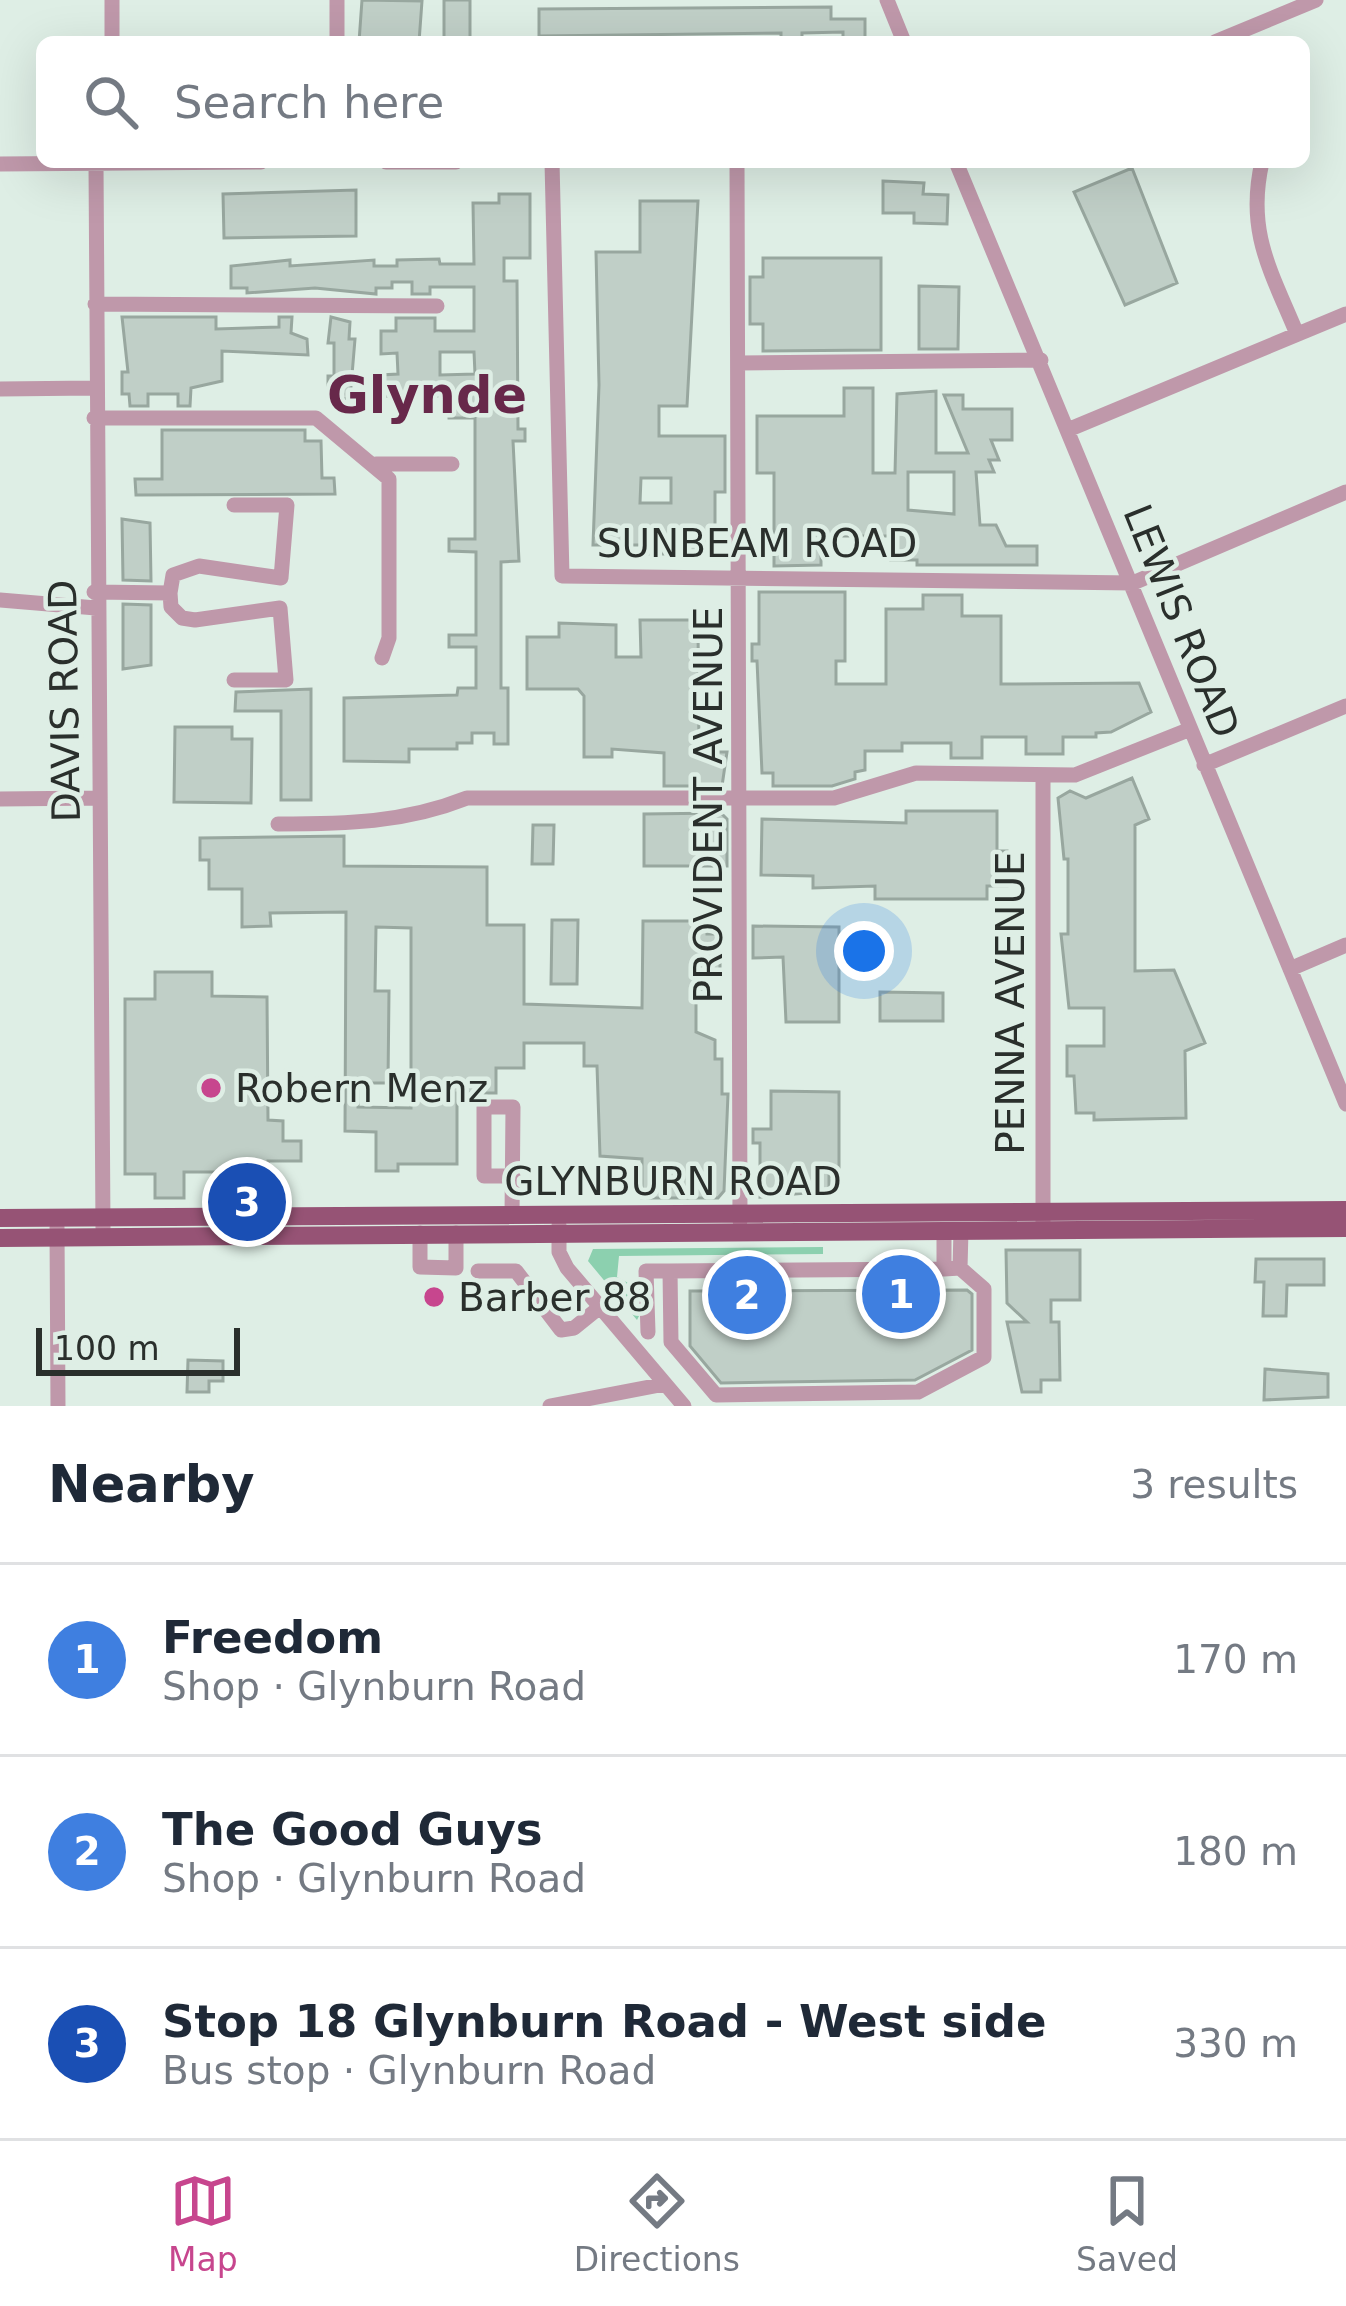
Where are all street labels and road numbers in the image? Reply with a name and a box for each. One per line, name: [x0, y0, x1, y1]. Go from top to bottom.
street label: LEWIS ROAD: [1114, 498, 1249, 744]
street label: SUNBEAM ROAD: [597, 521, 917, 566]
street label: DAVIS ROAD: [40, 579, 89, 823]
street label: PROVIDENT AVENUE: [686, 607, 731, 1003]
street label: PENNA AVENUE: [988, 851, 1033, 1155]
street label: GLYNBURN ROAD: [504, 1159, 842, 1204]

